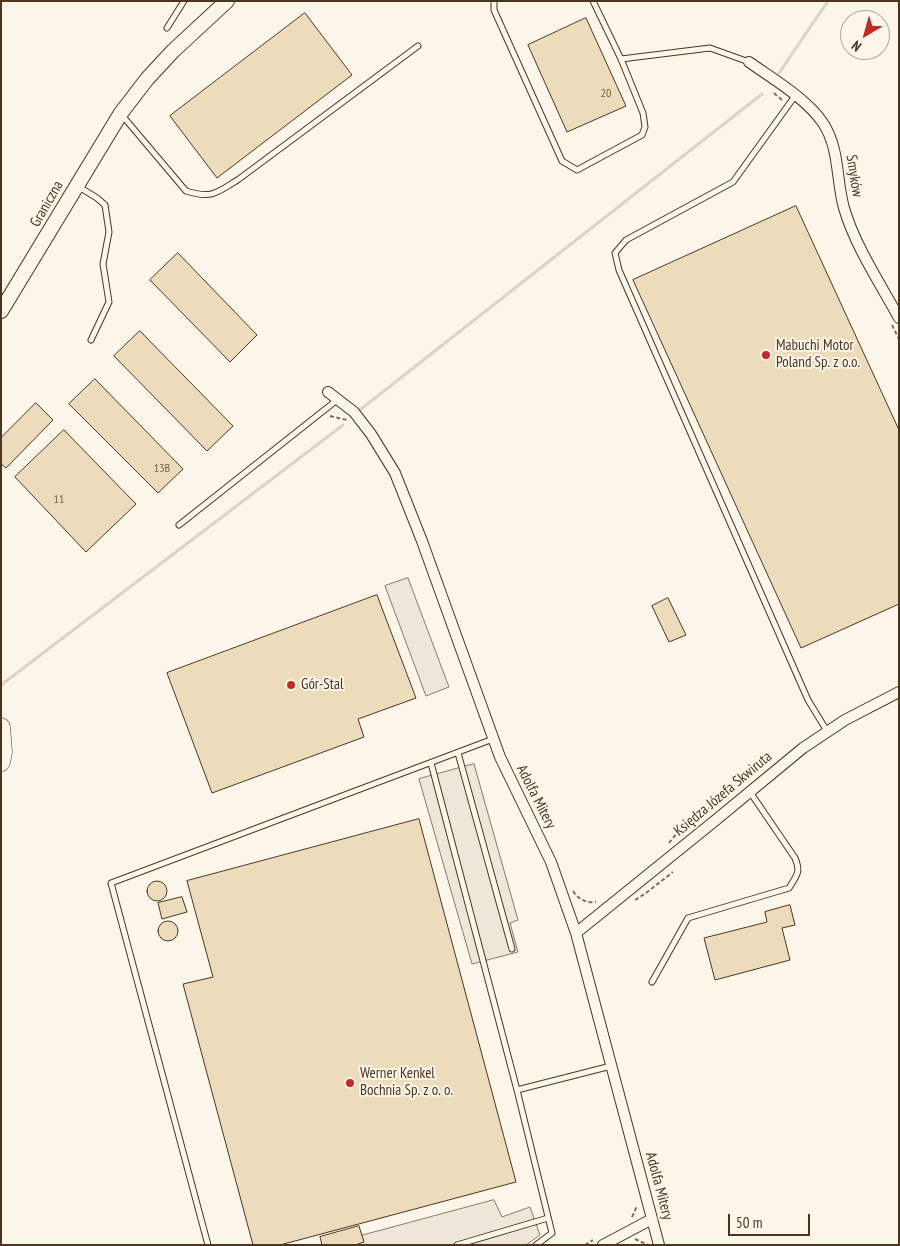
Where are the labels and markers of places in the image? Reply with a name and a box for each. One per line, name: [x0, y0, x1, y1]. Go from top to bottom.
place label: Mabuchi Motor Poland Sp. z o.o.: [776, 337, 860, 372]
marker: Mabuchi Motor Poland Sp. z o.o.: [760, 349, 772, 361]
place label: Gór-Stal: [301, 676, 343, 694]
marker: Gór-Stal: [285, 679, 297, 691]
place label: Werner Kenkel Bochnia Sp. z o. o.: [360, 1065, 453, 1100]
marker: Werner Kenkel Bochnia Sp. z o. o.: [344, 1077, 356, 1089]

